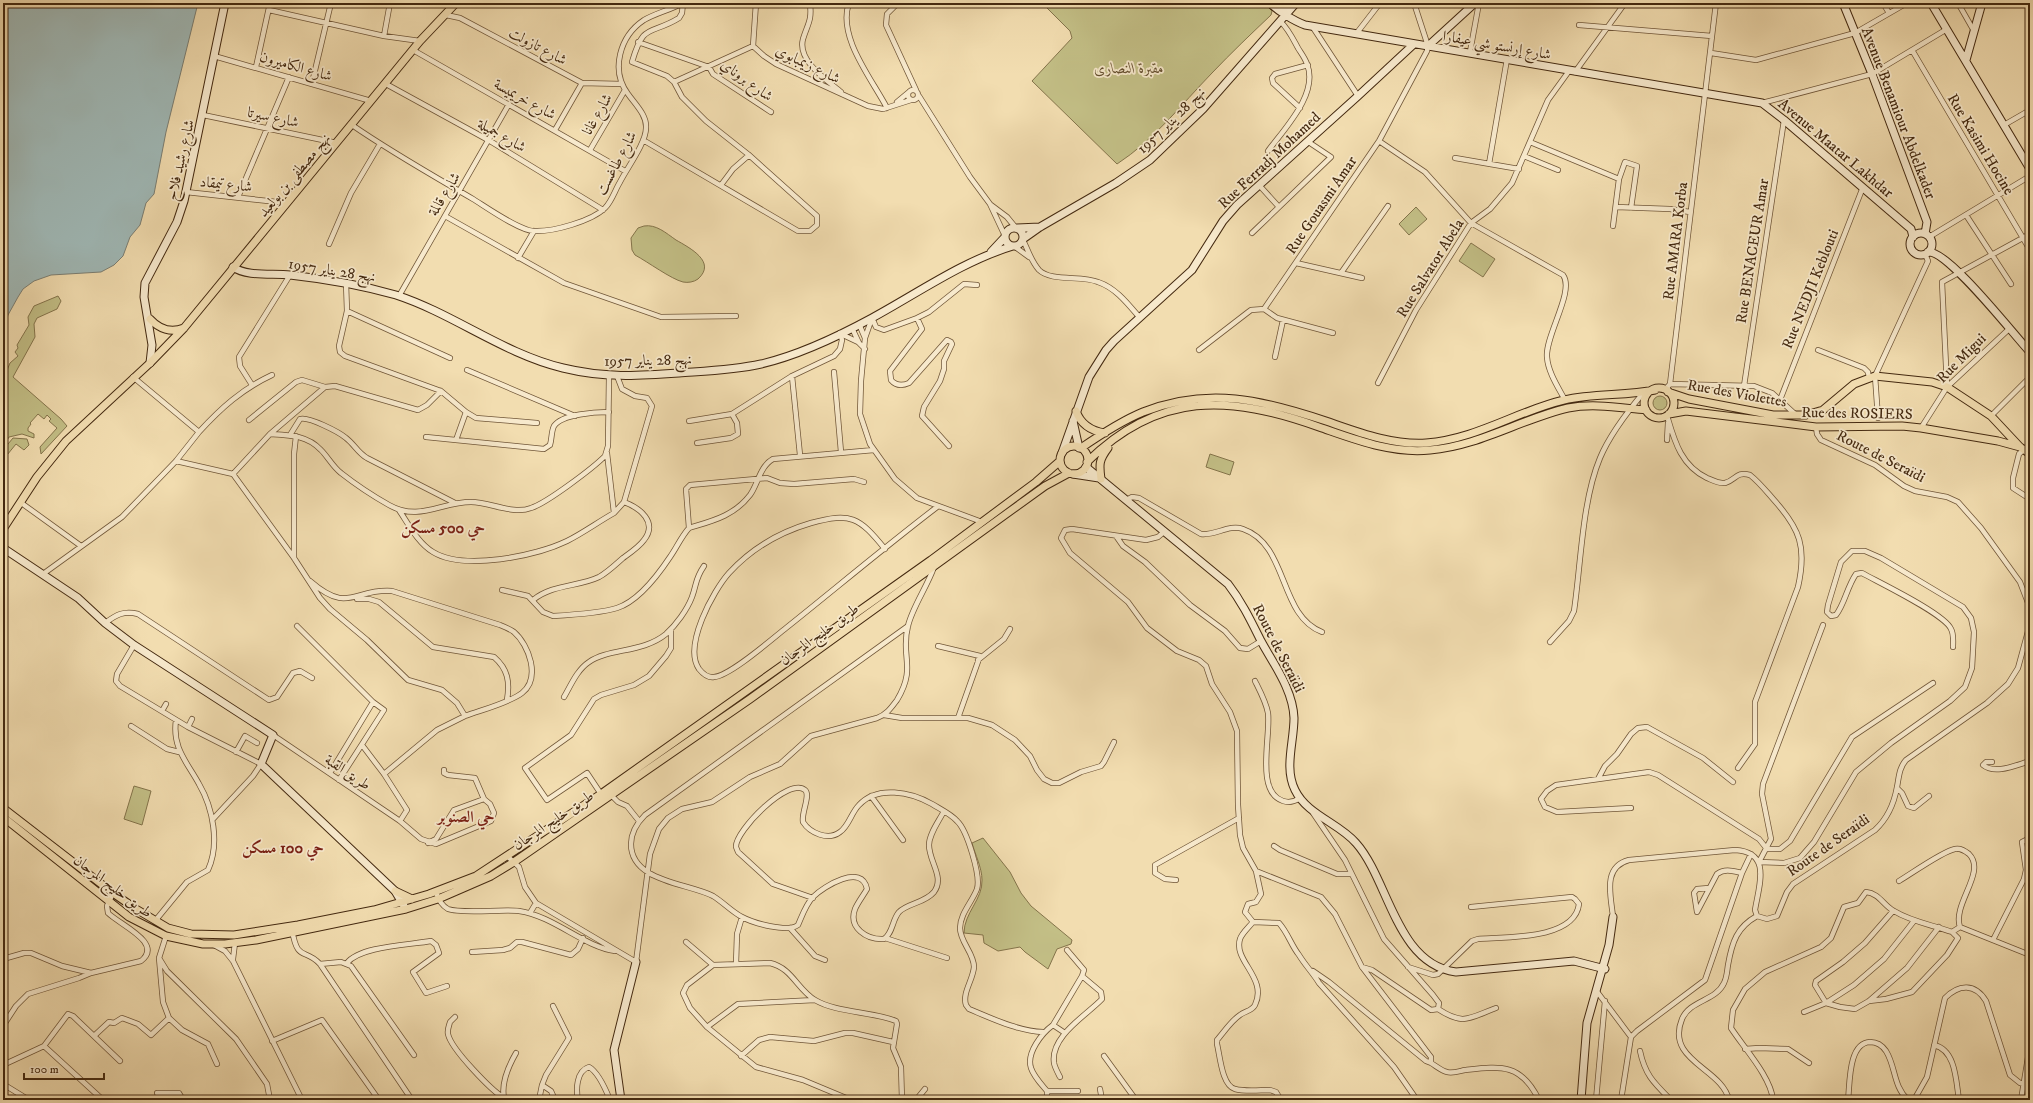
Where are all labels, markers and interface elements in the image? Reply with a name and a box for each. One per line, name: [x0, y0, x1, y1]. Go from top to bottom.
street label: شارع تازولت: [504, 23, 570, 72]
street label: Avenue Benamiour Abdelkader: [1857, 24, 1940, 202]
street label: شارع إرنستو شي عيفارا: [1441, 27, 1553, 68]
street label: شارع زيمبابوي: [771, 41, 843, 91]
street label: شارع الكاميرون: [257, 47, 334, 89]
street label: شارع بروناي: [715, 55, 777, 108]
park label: مقبرة النصارى: [1094, 59, 1164, 78]
street label: شارع خريميسة: [489, 75, 559, 127]
street label: نهج 28 يناير 1957: [1133, 83, 1212, 161]
street label: شارع غانا: [578, 90, 619, 140]
street label: Rue Kasimi Hocine: [1943, 90, 2018, 198]
street label: Avenue Maatar Lakhdar: [1774, 95, 1898, 202]
street label: شارع سيرتا: [245, 103, 300, 135]
street label: Rue Ferradj Mohamed: [1214, 108, 1325, 213]
street label: شارع جميلة: [472, 114, 529, 159]
street label: شارع رشيد فلاح: [162, 118, 202, 203]
street label: شارع طاغست: [592, 128, 644, 200]
street label: نهج مصطفى بن بولعيد: [254, 129, 338, 224]
street label: Rue Gouasmi Amar: [1282, 152, 1361, 258]
street label: شارع قالمة: [424, 169, 468, 221]
street label: شارع تيمقاد: [198, 172, 253, 200]
street label: Rue BENACEUR Amar: [1732, 177, 1773, 325]
street label: Rue AMARA Korba: [1659, 180, 1692, 301]
street label: Rue Salvator Abela: [1392, 215, 1469, 321]
street label: Rue NEDJI Keblouti: [1778, 227, 1843, 352]
street label: نهج 28 يناير 1957: [286, 254, 377, 291]
street label: Rue Migui: [1932, 329, 1990, 387]
street label: نهج 28 يناير 1957: [604, 350, 692, 375]
street label: Rue des Violettes: [1686, 375, 1788, 412]
street label: Rue des ROSIERS: [1801, 403, 1913, 424]
street label: Route de Seraïdi: [1833, 426, 1928, 487]
district label: حي 500 مسكن: [401, 518, 485, 541]
street label: طريق خليج المرجان: [776, 599, 865, 673]
street label: Route de Seraïdi: [1248, 601, 1309, 696]
street label: طريق القبة: [321, 750, 374, 795]
street label: طريق خليج المرجان: [509, 786, 600, 858]
district label: حي الصنوبر: [435, 807, 495, 830]
street label: Route de Seraïdi: [1783, 810, 1874, 881]
district label: حي 100 مسكن: [242, 838, 324, 861]
street label: طريق خليج المرجان: [67, 851, 156, 925]
scale bar: [24, 1055, 104, 1081]
text: 100 m: [30, 1062, 59, 1077]

